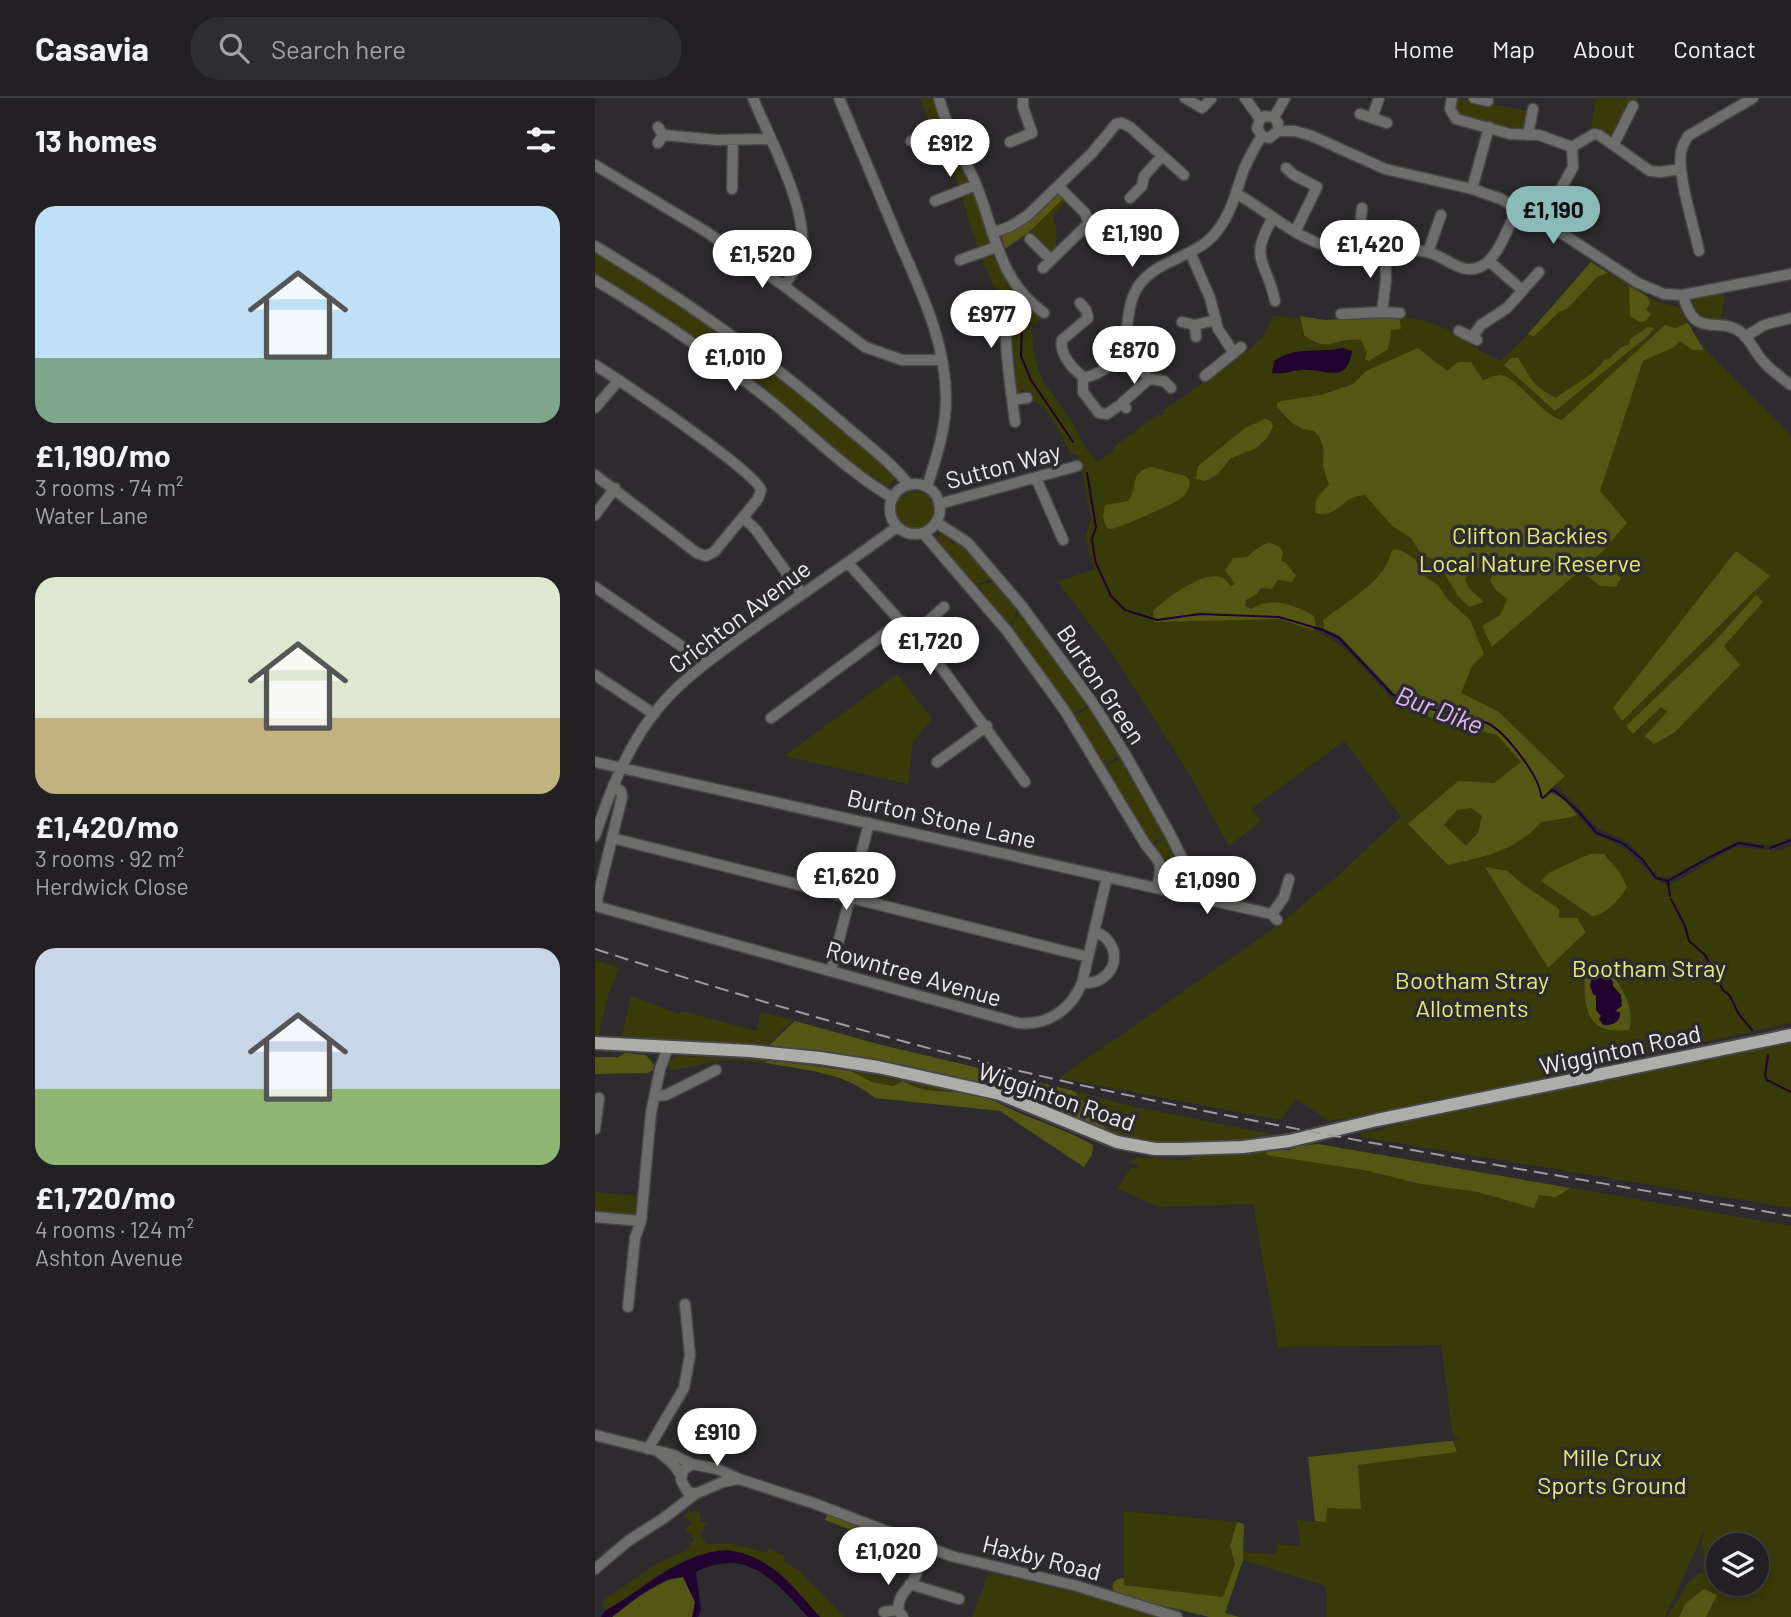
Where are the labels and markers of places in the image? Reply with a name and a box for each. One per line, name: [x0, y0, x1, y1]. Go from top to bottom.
pin: £912: [909, 120, 991, 179]
pin: £1,190: [1496, 186, 1610, 246]
pin: £1,190: [1075, 209, 1189, 269]
pin: £1,420: [1313, 220, 1427, 280]
pin: £1,520: [705, 230, 819, 290]
pin: £977: [950, 290, 1032, 350]
pin: £870: [1093, 327, 1175, 386]
pin: £1,010: [678, 334, 792, 393]
pin: £1,720: [873, 618, 987, 677]
pin: £1,620: [789, 852, 903, 912]
pin: £1,090: [1150, 856, 1264, 916]
pin: £910: [676, 1408, 758, 1468]
pin: £1,020: [831, 1528, 945, 1587]

